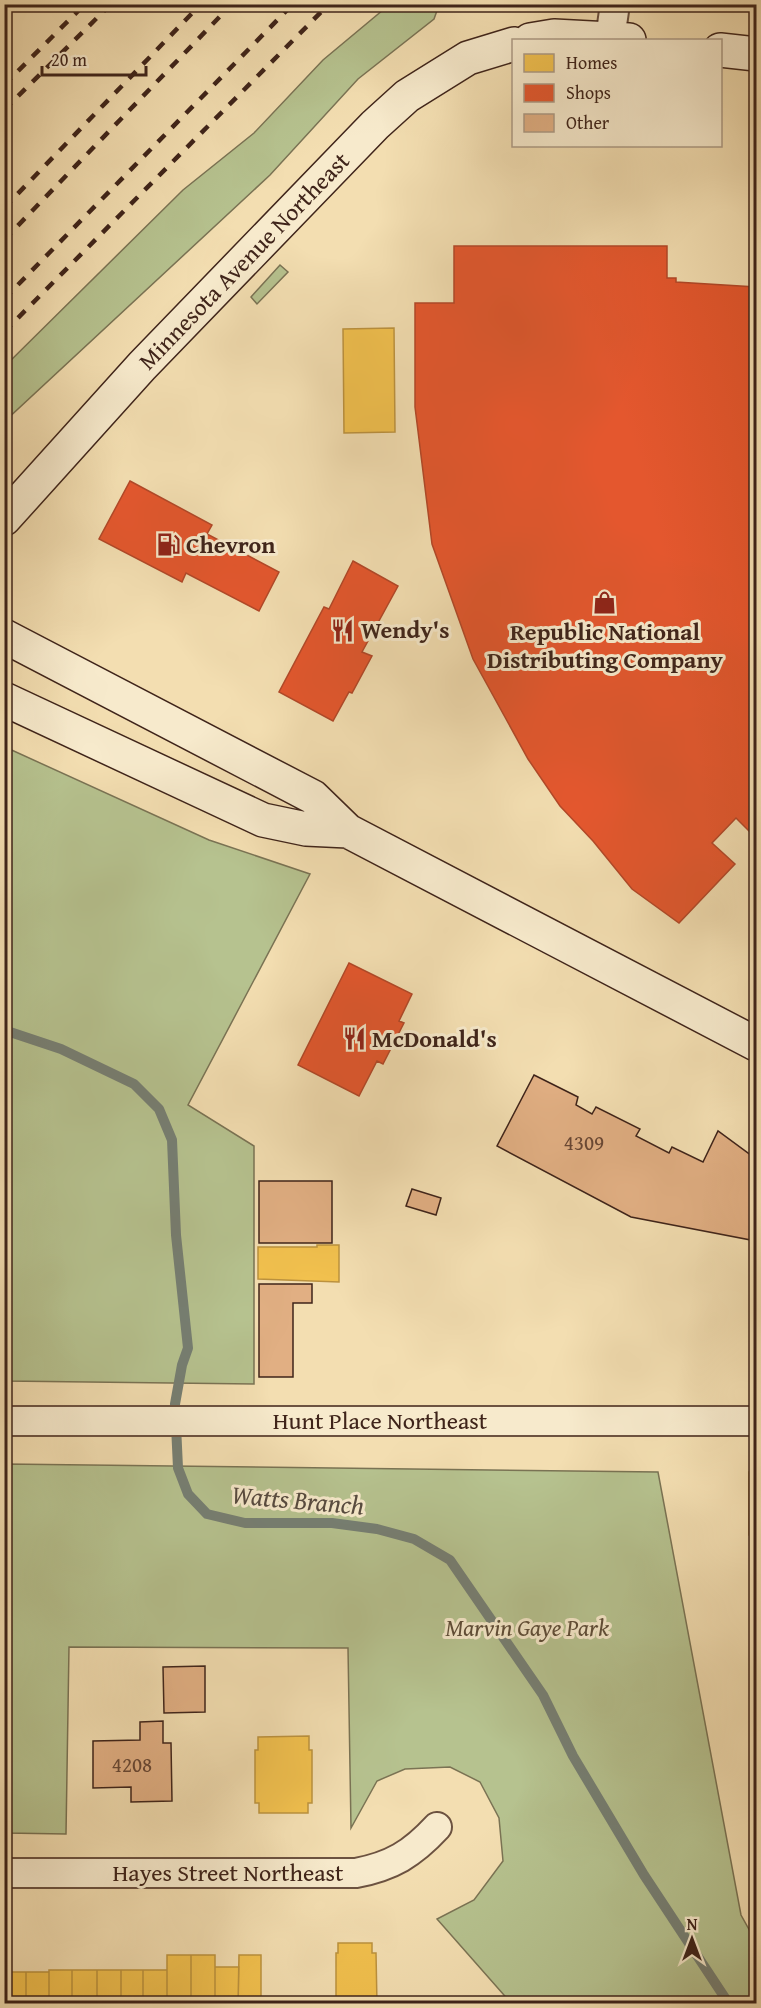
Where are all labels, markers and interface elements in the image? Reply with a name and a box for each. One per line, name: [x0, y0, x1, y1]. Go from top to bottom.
scale bar: [42, 39, 146, 77]
legend: [512, 39, 722, 147]
text: 20 m: [51, 46, 87, 73]
text: Homes: [566, 49, 617, 76]
text: Shops: [566, 79, 611, 106]
text: Other: [566, 109, 610, 136]
street label: Minnesota Avenue Northeast: [130, 143, 358, 377]
place label: Chevron: [186, 527, 275, 562]
fuel station icon: Chevron: [155, 532, 181, 558]
shop icon: Republic National Distributing Company: [592, 589, 618, 615]
place label: Wendy's: [361, 612, 450, 647]
place label: Republic National Distributing Company: [487, 614, 724, 677]
restaurant icon: Wendy's: [330, 617, 356, 643]
place label: McDonald's: [372, 1021, 497, 1056]
restaurant icon: McDonald's: [341, 1026, 367, 1052]
house number: 4309: [564, 1127, 604, 1158]
street label: Hunt Place Northeast: [273, 1403, 488, 1438]
water label: Watts Branch: [230, 1474, 366, 1525]
park label: Marvin Gaye Park: [445, 1610, 609, 1645]
house number: 4208: [112, 1749, 152, 1780]
street label: Hayes Street Northeast: [112, 1855, 344, 1890]
north arrow: [662, 1909, 722, 1969]
text: N: [687, 1912, 698, 1936]

